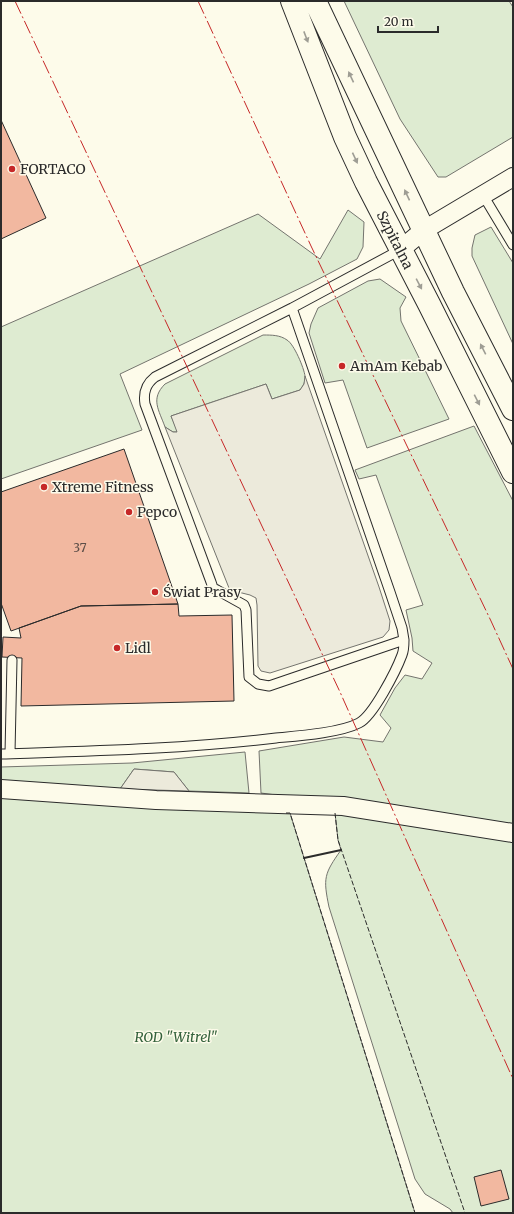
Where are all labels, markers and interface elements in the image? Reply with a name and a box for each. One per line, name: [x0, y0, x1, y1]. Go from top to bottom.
scale bar: [378, 8, 438, 34]
text: 20 m: [384, 14, 413, 29]
one-way arrow: [304, 32, 310, 44]
one-way arrow: [348, 72, 354, 83]
one-way arrow: [352, 152, 358, 164]
place label: FORTACO: [20, 160, 86, 178]
marker: FORTACO: [7, 164, 17, 174]
one-way arrow: [404, 189, 410, 201]
street label: Szpitalna: [373, 208, 418, 273]
one-way arrow: [415, 278, 422, 290]
one-way arrow: [479, 343, 486, 355]
place label: AmAm Kebab: [349, 357, 442, 375]
marker: AmAm Kebab: [337, 361, 347, 371]
one-way arrow: [474, 394, 480, 406]
place label: Xtreme Fitness: [52, 478, 154, 496]
marker: Xtreme Fitness: [39, 482, 49, 492]
place label: Pepco: [137, 503, 177, 521]
marker: Pepco: [124, 507, 134, 517]
house number: 37: [73, 540, 87, 555]
place label: Świat Prasy: [163, 583, 242, 601]
marker: Świat Prasy: [150, 587, 160, 597]
place label: Lidl: [125, 639, 152, 657]
marker: Lidl: [112, 643, 122, 653]
park label: ROD "Witrel": [134, 1028, 218, 1046]

